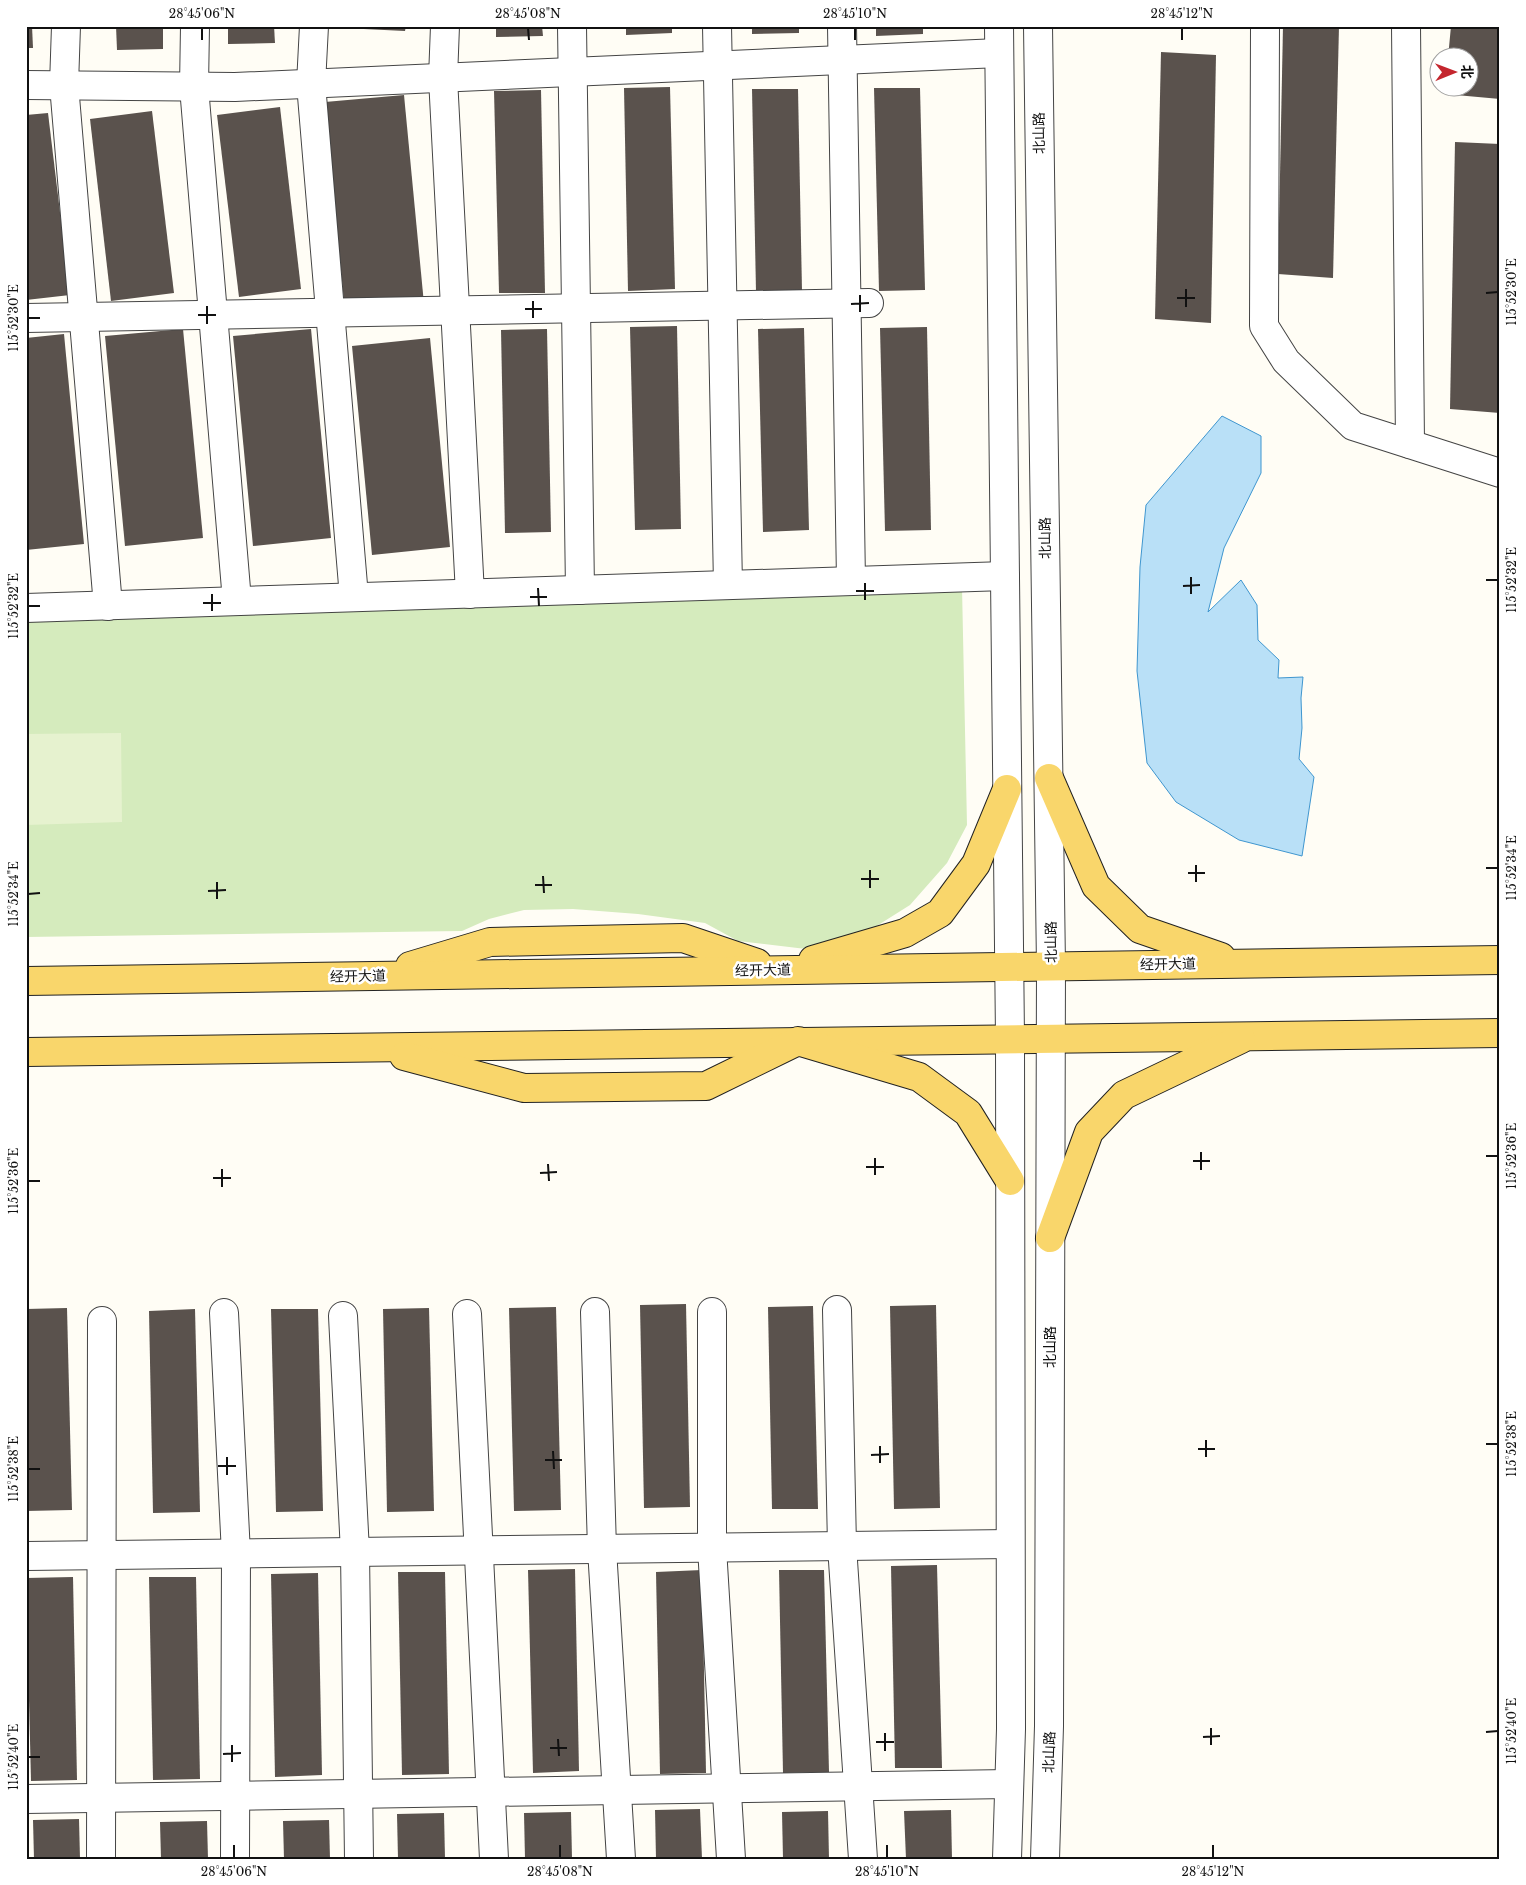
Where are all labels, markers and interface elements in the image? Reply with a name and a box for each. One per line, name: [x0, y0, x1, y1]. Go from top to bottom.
text: 28°45'06"N: [169, 6, 235, 21]
text: 28°45'08"N: [495, 6, 561, 21]
text: 28°45'10"N: [823, 6, 887, 21]
text: 28°45'12"N: [1151, 6, 1214, 21]
north arrow: [1428, 48, 1478, 98]
text: 北: [1458, 65, 1476, 79]
street label: 北山路: [1030, 112, 1048, 154]
text: 115°52'30"E: [1504, 258, 1519, 326]
text: 115°52'30"E: [6, 284, 21, 352]
street label: 北山路: [1036, 517, 1054, 559]
text: 115°52'32"E: [1504, 547, 1519, 613]
text: 115°52'32"E: [6, 573, 21, 639]
text: 115°52'34"E: [1504, 835, 1519, 901]
text: 115°52'34"E: [6, 861, 21, 927]
street label: 北山路: [1042, 921, 1060, 963]
street label: 经开大道: [1140, 955, 1196, 973]
street label: 经开大道: [735, 961, 791, 979]
street label: 经开大道: [330, 967, 386, 985]
text: 115°52'36"E: [1504, 1122, 1519, 1189]
text: 115°52'36"E: [6, 1147, 21, 1214]
street label: 北山路: [1041, 1326, 1059, 1368]
text: 115°52'38"E: [1504, 1411, 1519, 1477]
text: 115°52'38"E: [6, 1436, 21, 1502]
text: 115°52'40"E: [1504, 1697, 1519, 1764]
text: 115°52'40"E: [6, 1723, 21, 1790]
street label: 北山路: [1039, 1731, 1059, 1773]
text: 28°45'06"N: [201, 1864, 267, 1879]
text: 28°45'08"N: [527, 1864, 593, 1879]
text: 28°45'10"N: [855, 1864, 919, 1879]
text: 28°45'12"N: [1182, 1864, 1245, 1879]

